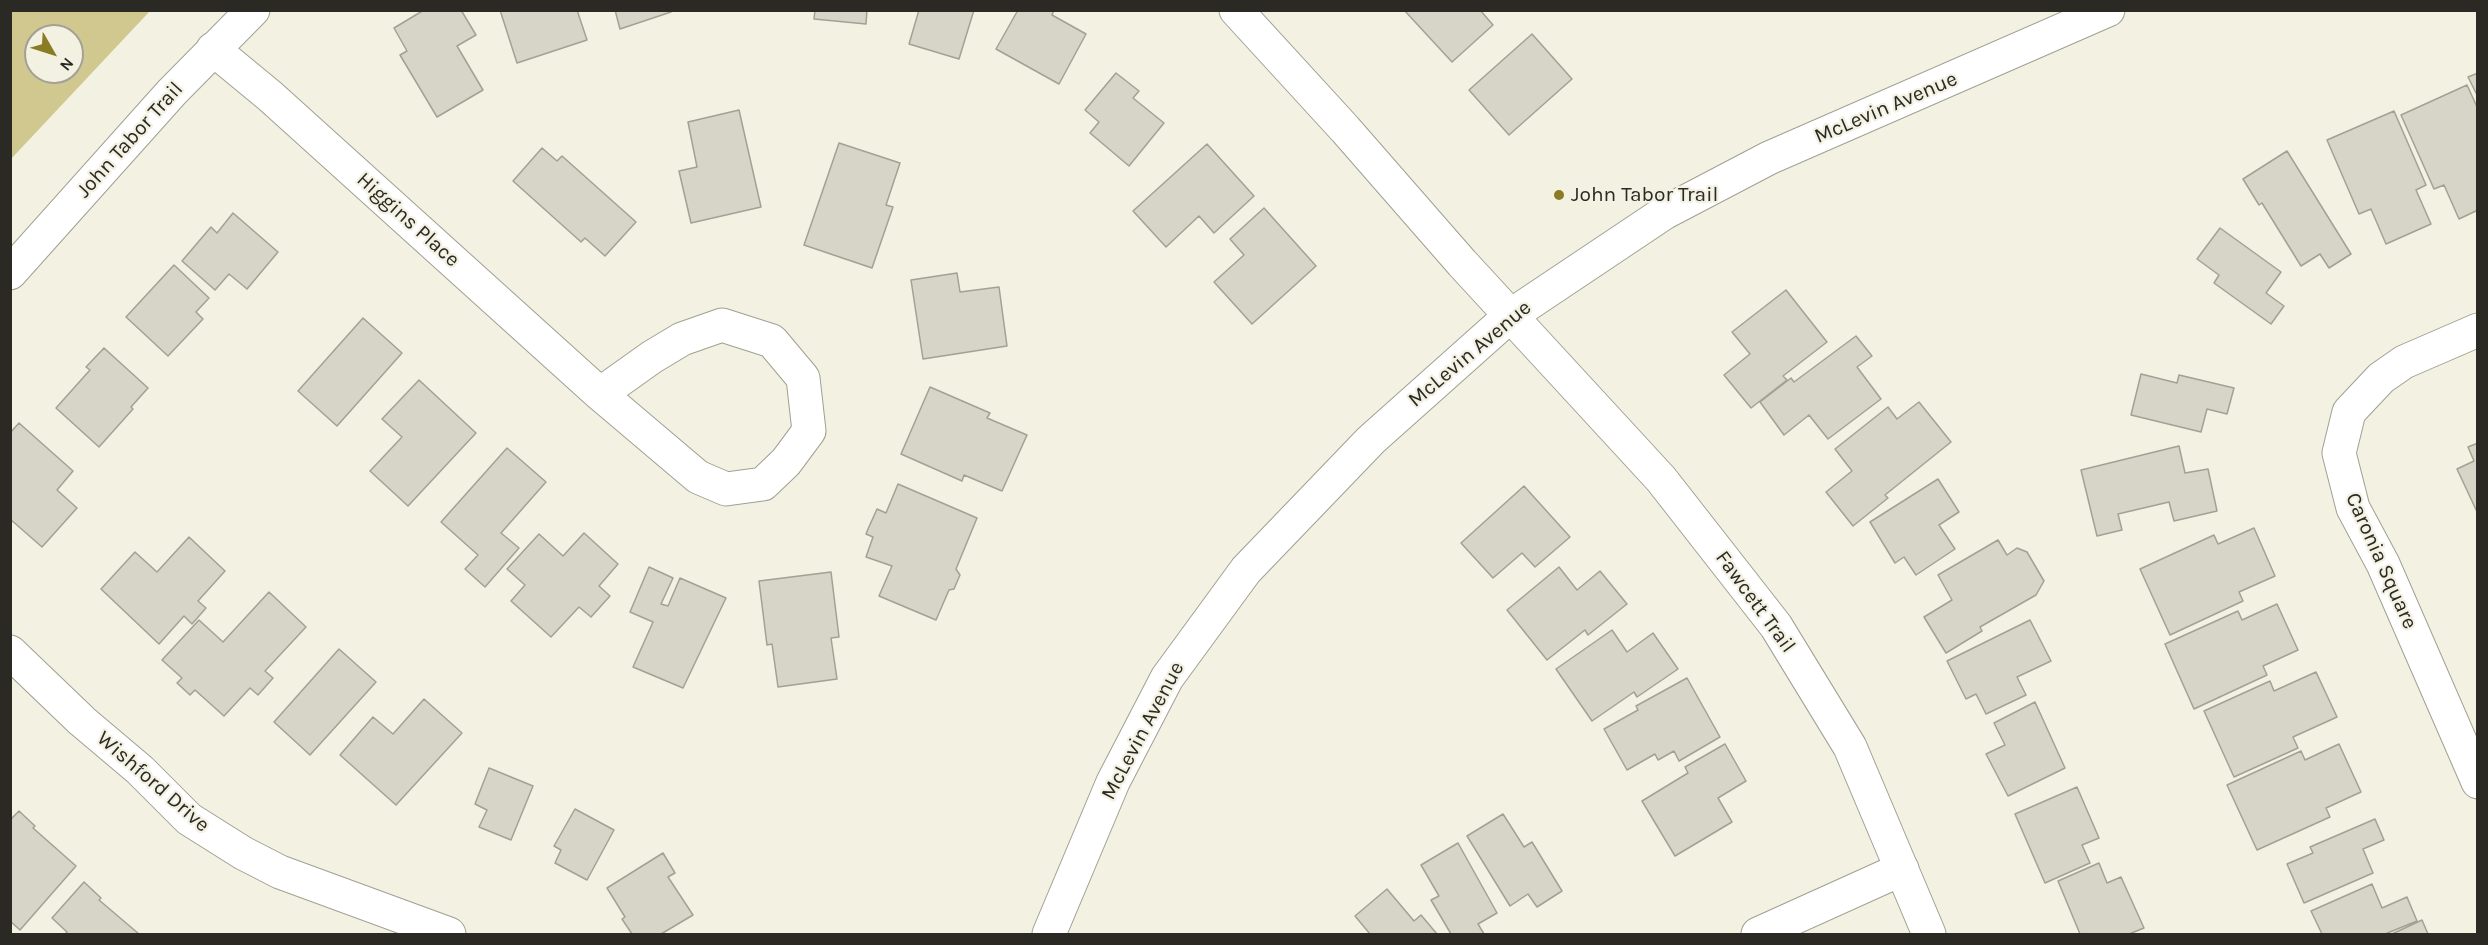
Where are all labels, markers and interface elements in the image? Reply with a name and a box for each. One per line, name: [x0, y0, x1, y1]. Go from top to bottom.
north arrow: [24, 24, 84, 84]
text: N: [56, 54, 78, 75]
street label: McLevin Avenue: [1811, 67, 1961, 149]
street label: John Tabor Trail: [71, 77, 189, 203]
street label: Higgins Place: [351, 167, 465, 273]
place label: John Tabor Trail: [1571, 182, 1718, 208]
marker: John Tabor Trail: [1552, 188, 1566, 202]
street label: McLevin Avenue: [1403, 295, 1537, 413]
street label: Caronia Square: [2340, 489, 2422, 633]
street label: Fawcett Trail: [1710, 546, 1800, 658]
street label: McLevin Avenue: [1096, 658, 1190, 804]
street label: Wishford Drive: [91, 726, 215, 838]

